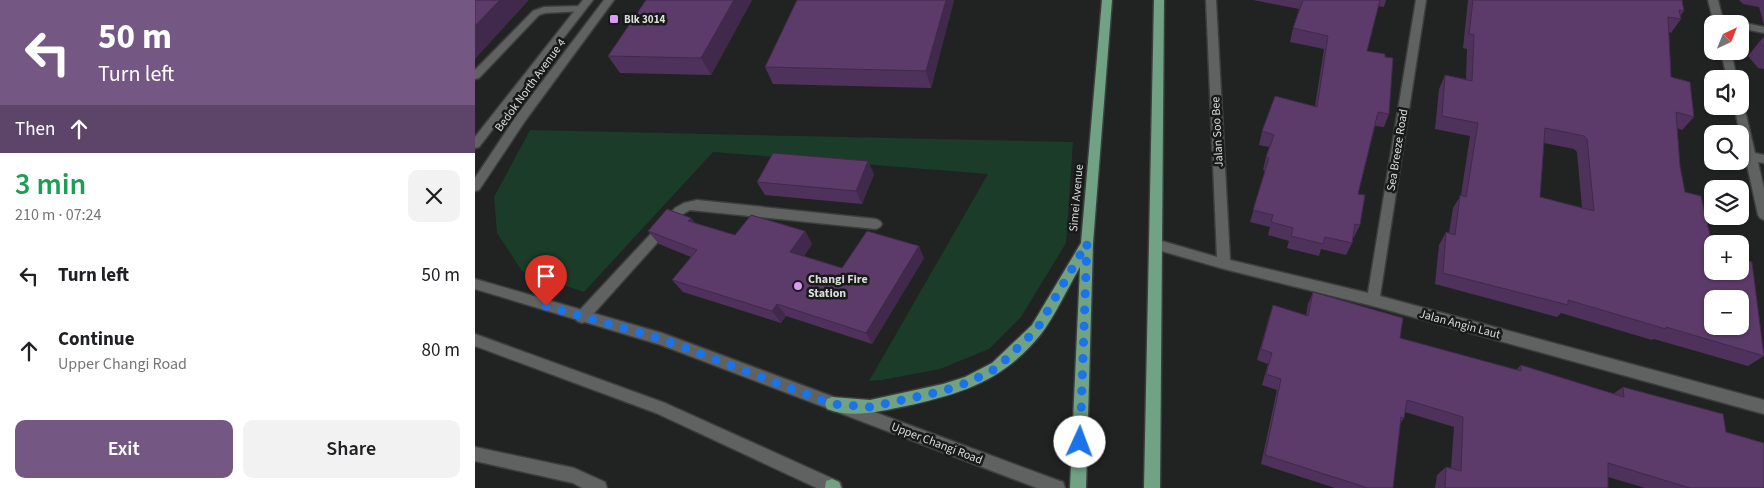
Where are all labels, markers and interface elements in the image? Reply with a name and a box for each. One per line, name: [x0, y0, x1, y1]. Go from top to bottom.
text: 50 m: [98, 12, 172, 62]
place label: Blk 3014: [624, 12, 665, 27]
marker: Blk 3014: [608, 13, 620, 25]
north arrow: [1704, 15, 1749, 60]
map controls: [1704, 15, 1749, 335]
icon: left: [15, 20, 80, 85]
street label: Bedok North Avenue 4: [491, 35, 570, 135]
text: Turn left: [98, 58, 174, 90]
button: sound: [1704, 70, 1749, 115]
street label: Jalan Soo Bee: [1207, 96, 1228, 168]
street label: Sea Breeze Road: [1383, 108, 1412, 192]
icon: ahead: [65, 115, 93, 143]
text: Then: [15, 116, 55, 143]
button: search: [1704, 125, 1749, 170]
text: 3 min: [15, 163, 86, 206]
street label: Simei Avenue: [1065, 164, 1088, 232]
button: close: [408, 170, 460, 222]
button: layers: [1704, 180, 1749, 225]
text: 210 m · 07:24: [15, 204, 102, 226]
button: +: [1704, 235, 1749, 280]
pin: [525, 255, 567, 306]
icon: left: [15, 262, 43, 290]
text: Turn left: [58, 262, 129, 289]
text: 50 m: [422, 262, 460, 289]
icon: arrive: [532, 262, 560, 290]
place label: Changi Fire Station: [808, 271, 868, 302]
marker: Changi Fire Station: [792, 280, 804, 292]
button: −: [1704, 290, 1749, 335]
street label: Jalan Angin Laut: [1417, 305, 1502, 343]
text: Continue: [58, 326, 135, 353]
icon: ahead: [15, 337, 43, 365]
text: 80 m: [422, 337, 460, 364]
text: Upper Changi Road: [58, 353, 187, 375]
position arrow: [1053, 415, 1105, 467]
street label: Upper Changi Road: [889, 418, 985, 469]
button: Exit: [15, 420, 233, 478]
button: Share: [243, 420, 460, 478]

